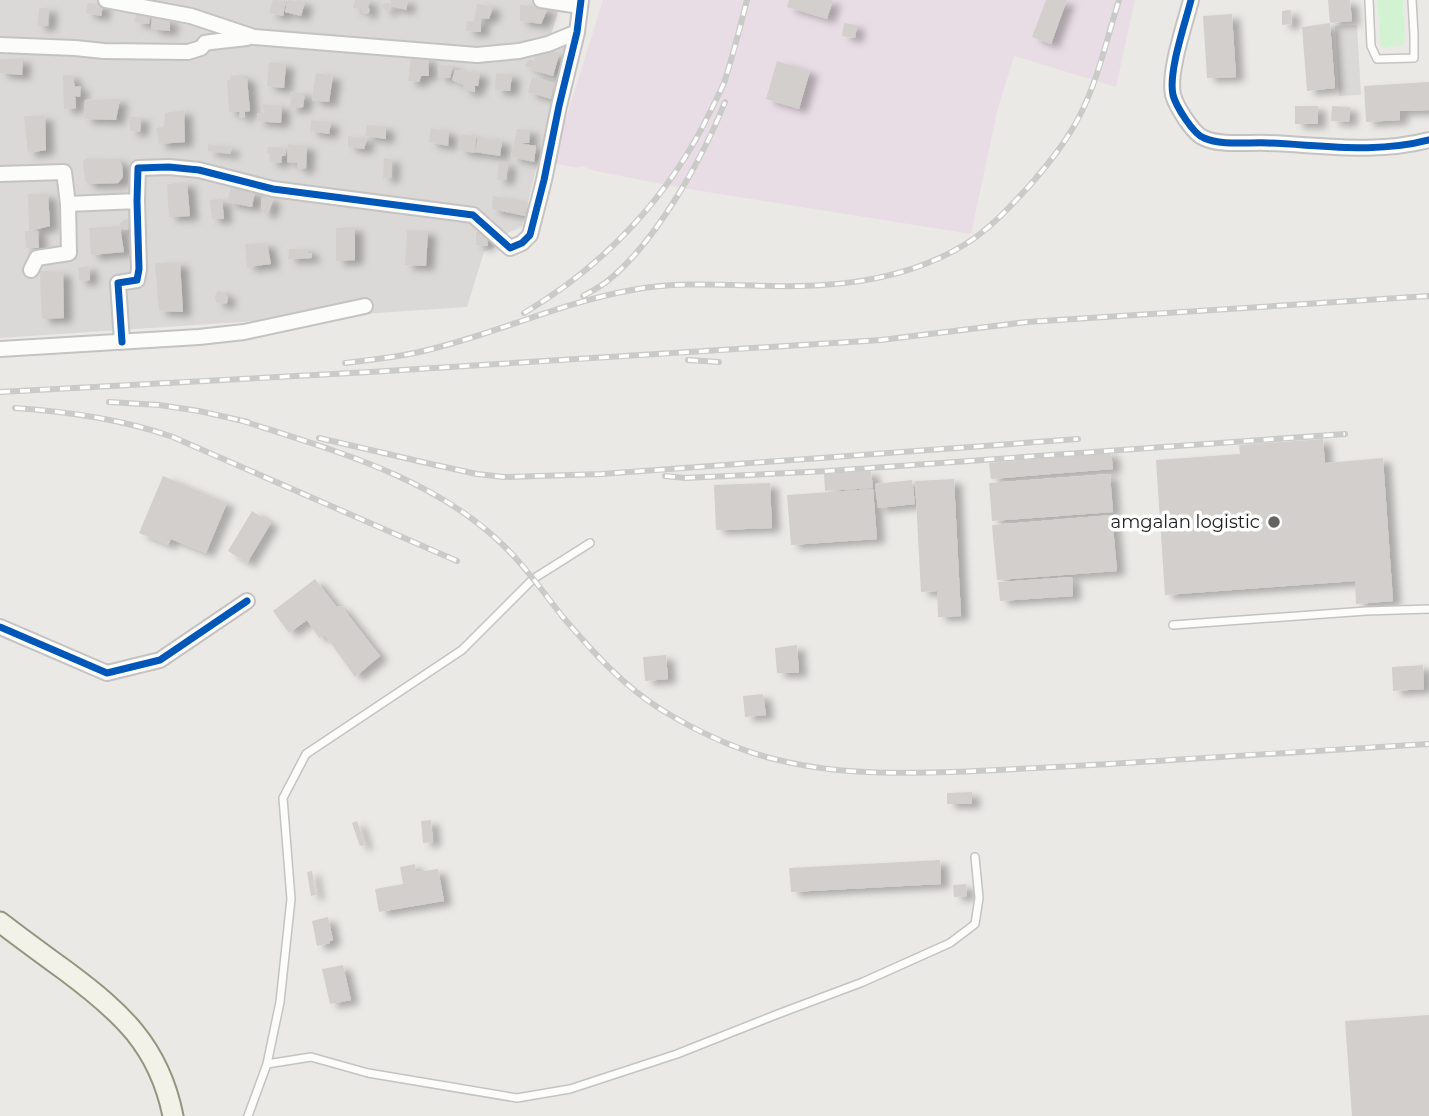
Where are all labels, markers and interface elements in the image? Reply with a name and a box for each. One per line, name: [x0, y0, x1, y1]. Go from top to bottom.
place label: amgalan logistic: [1111, 511, 1260, 533]
marker: amgalan logistic: [1266, 514, 1282, 530]

